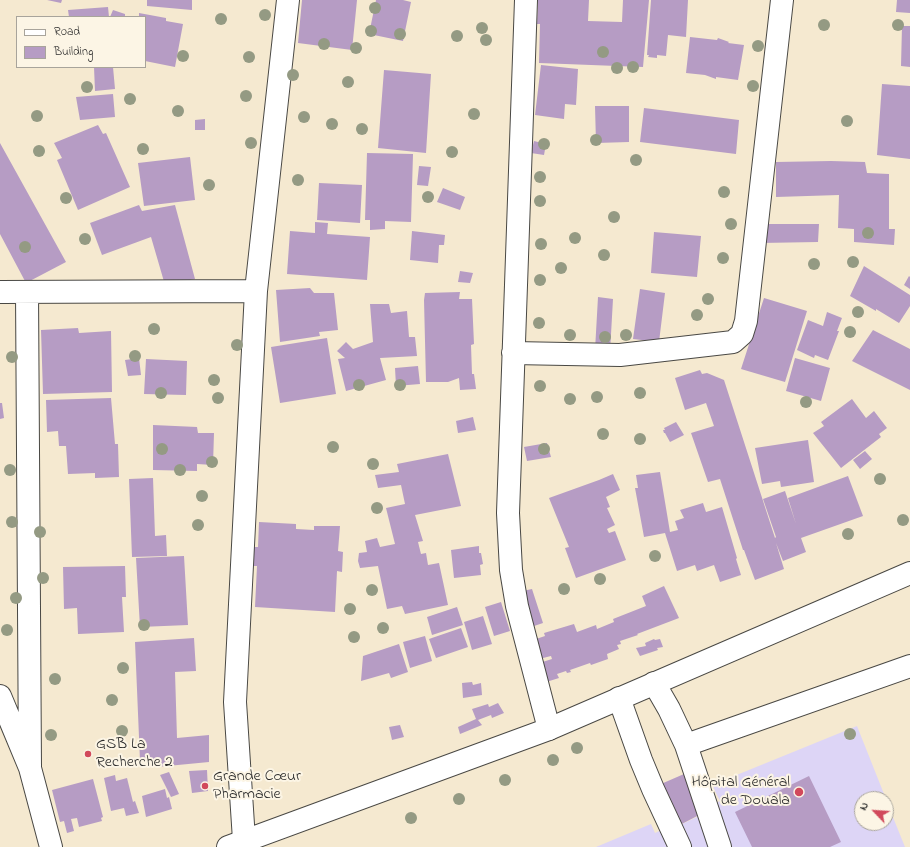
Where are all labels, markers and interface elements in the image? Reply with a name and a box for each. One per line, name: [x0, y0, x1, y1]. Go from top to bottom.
legend: [16, 16, 146, 68]
text: Road: [54, 23, 80, 41]
text: Building: [54, 43, 93, 61]
place label: GSB La Recherche 2: [96, 735, 173, 773]
marker: GSB La Recherche 2: [83, 749, 93, 759]
place label: Grande Cœur Pharmacie: [213, 767, 301, 805]
place label: Hôpital Général de Douala: [692, 773, 790, 811]
marker: Grande Cœur Pharmacie: [200, 781, 210, 791]
marker: Hôpital Général de Douala: [793, 786, 805, 798]
north arrow: [854, 791, 894, 831]
text: N: [855, 800, 873, 813]

